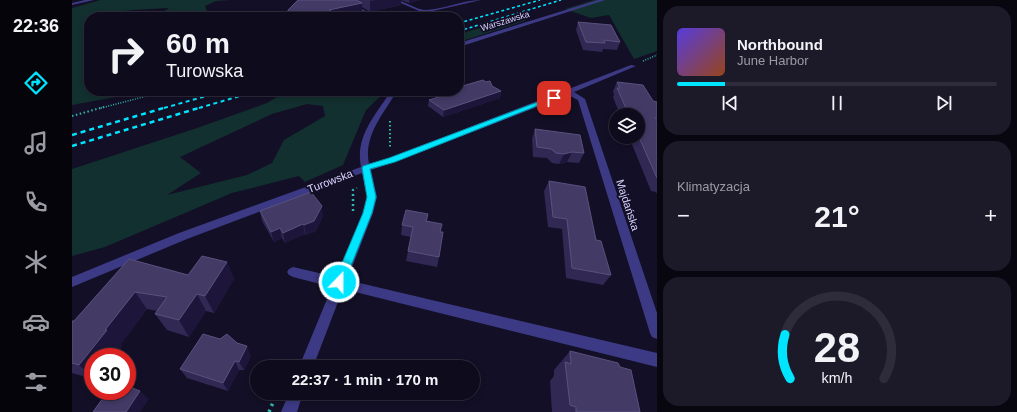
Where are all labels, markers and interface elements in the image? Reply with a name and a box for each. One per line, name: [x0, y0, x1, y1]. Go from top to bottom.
street label: Warszawska: [479, 9, 531, 33]
text: 22:36: [13, 16, 59, 36]
icon: right: [100, 28, 152, 80]
text: 60 m: [166, 28, 230, 59]
text: Northbound: [737, 36, 823, 53]
text: June Harbor: [737, 53, 809, 68]
text: Turowska: [166, 61, 243, 81]
icon: directions: [22, 69, 50, 97]
pin: [537, 81, 571, 115]
icon: arrive: [543, 87, 565, 109]
icon: previous: [719, 92, 741, 114]
icon: pause: [826, 92, 848, 114]
icon: next: [933, 92, 955, 114]
map controls: [609, 108, 645, 144]
button: layers: [609, 108, 645, 144]
icon: music: [22, 129, 50, 157]
street label: Turowska: [306, 167, 355, 195]
street label: Majdańska: [614, 178, 642, 233]
text: Klimatyzacja: [677, 179, 750, 194]
icon: phone: [22, 188, 50, 216]
text: 21°: [814, 200, 860, 233]
text: −: [677, 203, 690, 228]
text: +: [984, 203, 997, 228]
icon: climate: [22, 248, 50, 276]
position arrow: [318, 261, 360, 303]
icon: car: [22, 308, 50, 336]
text: 28: [814, 324, 860, 371]
speed limit sign: 30: [84, 348, 136, 400]
icon: filters: [22, 368, 50, 396]
text: km/h: [822, 370, 853, 386]
text: 22:37 · 1 min · 170 m: [292, 371, 438, 388]

